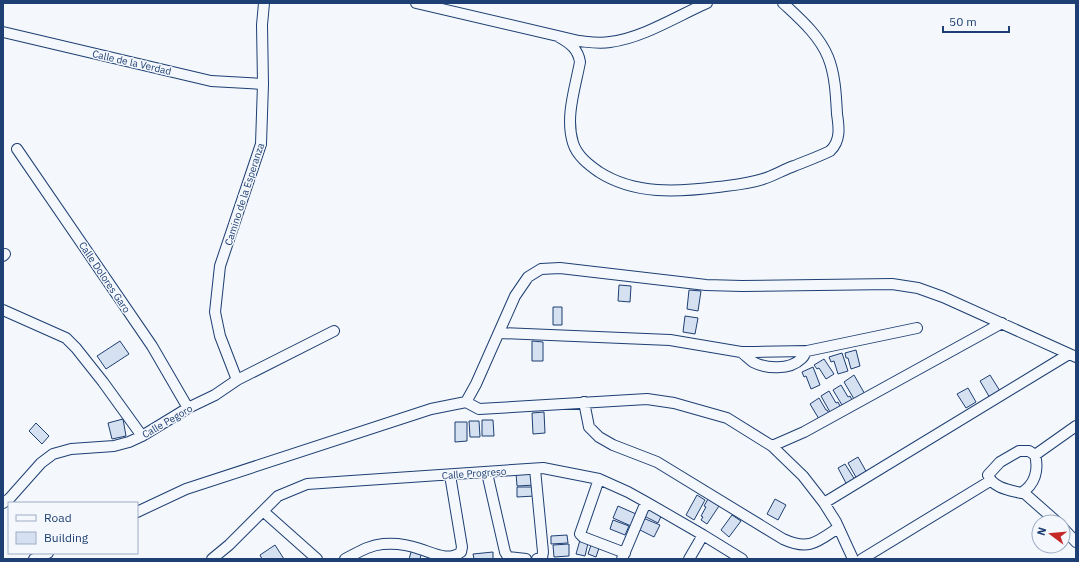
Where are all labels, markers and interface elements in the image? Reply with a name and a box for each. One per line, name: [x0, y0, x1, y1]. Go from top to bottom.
scale bar: [943, 8, 1009, 34]
text: 50 m: [949, 14, 977, 29]
street label: Calle de la Verdad: [91, 47, 173, 78]
street label: Camino de la Esperanza: [222, 141, 267, 247]
street label: Calle Dolores Garo: [76, 239, 133, 316]
street label: Calle Pegoro: [140, 402, 195, 441]
street label: Calle Progreso: [441, 465, 507, 482]
legend: [8, 502, 138, 554]
text: Road: [44, 510, 72, 525]
north arrow: [1031, 514, 1071, 554]
text: N: [1034, 525, 1049, 537]
text: Building: [44, 530, 89, 545]

